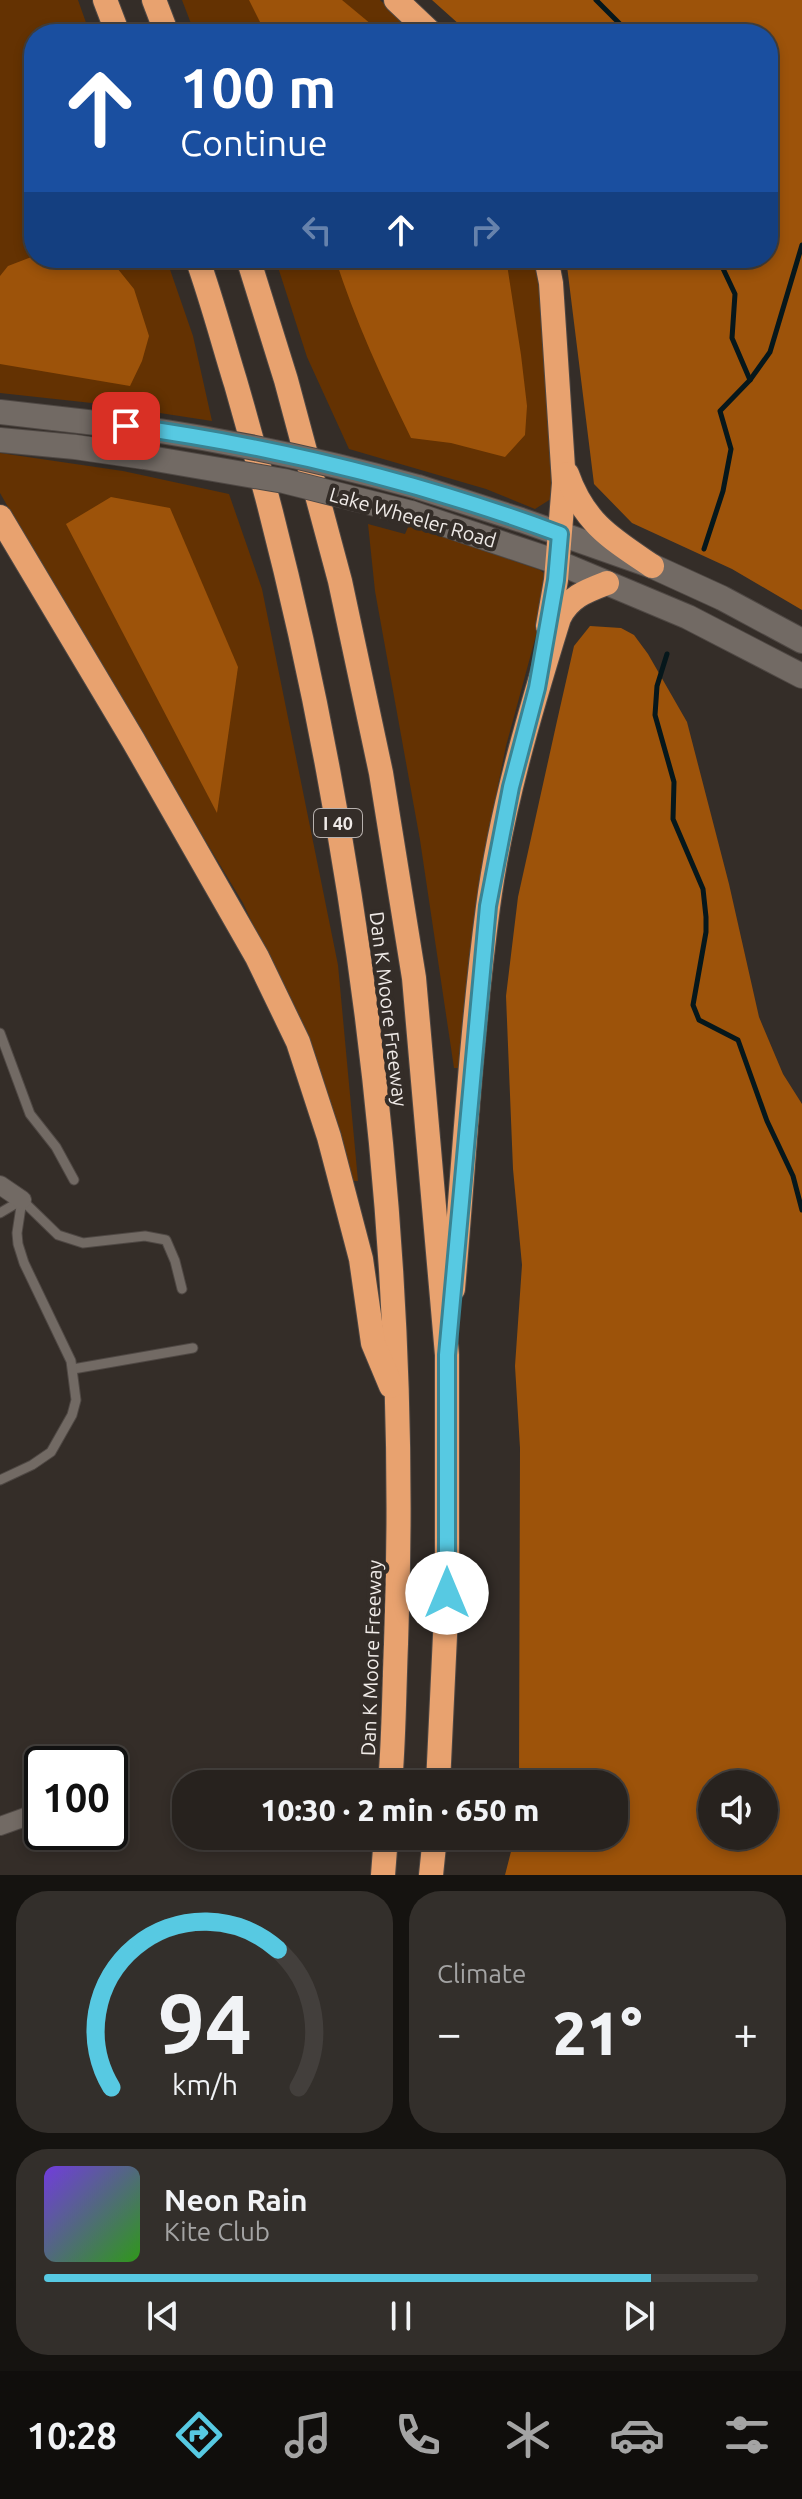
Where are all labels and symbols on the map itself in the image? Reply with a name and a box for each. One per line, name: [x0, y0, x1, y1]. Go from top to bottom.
pin: [92, 392, 160, 460]
street label: Lake Wheeler Road: [327, 482, 499, 552]
road number: I 40: [314, 809, 362, 837]
street label: Dan K Moore Freeway: [366, 910, 412, 1108]
position arrow: [405, 1551, 489, 1635]
street label: Dan K Moore Freeway: [356, 1559, 386, 1757]
speed limit sign: 100: [24, 1746, 128, 1850]

